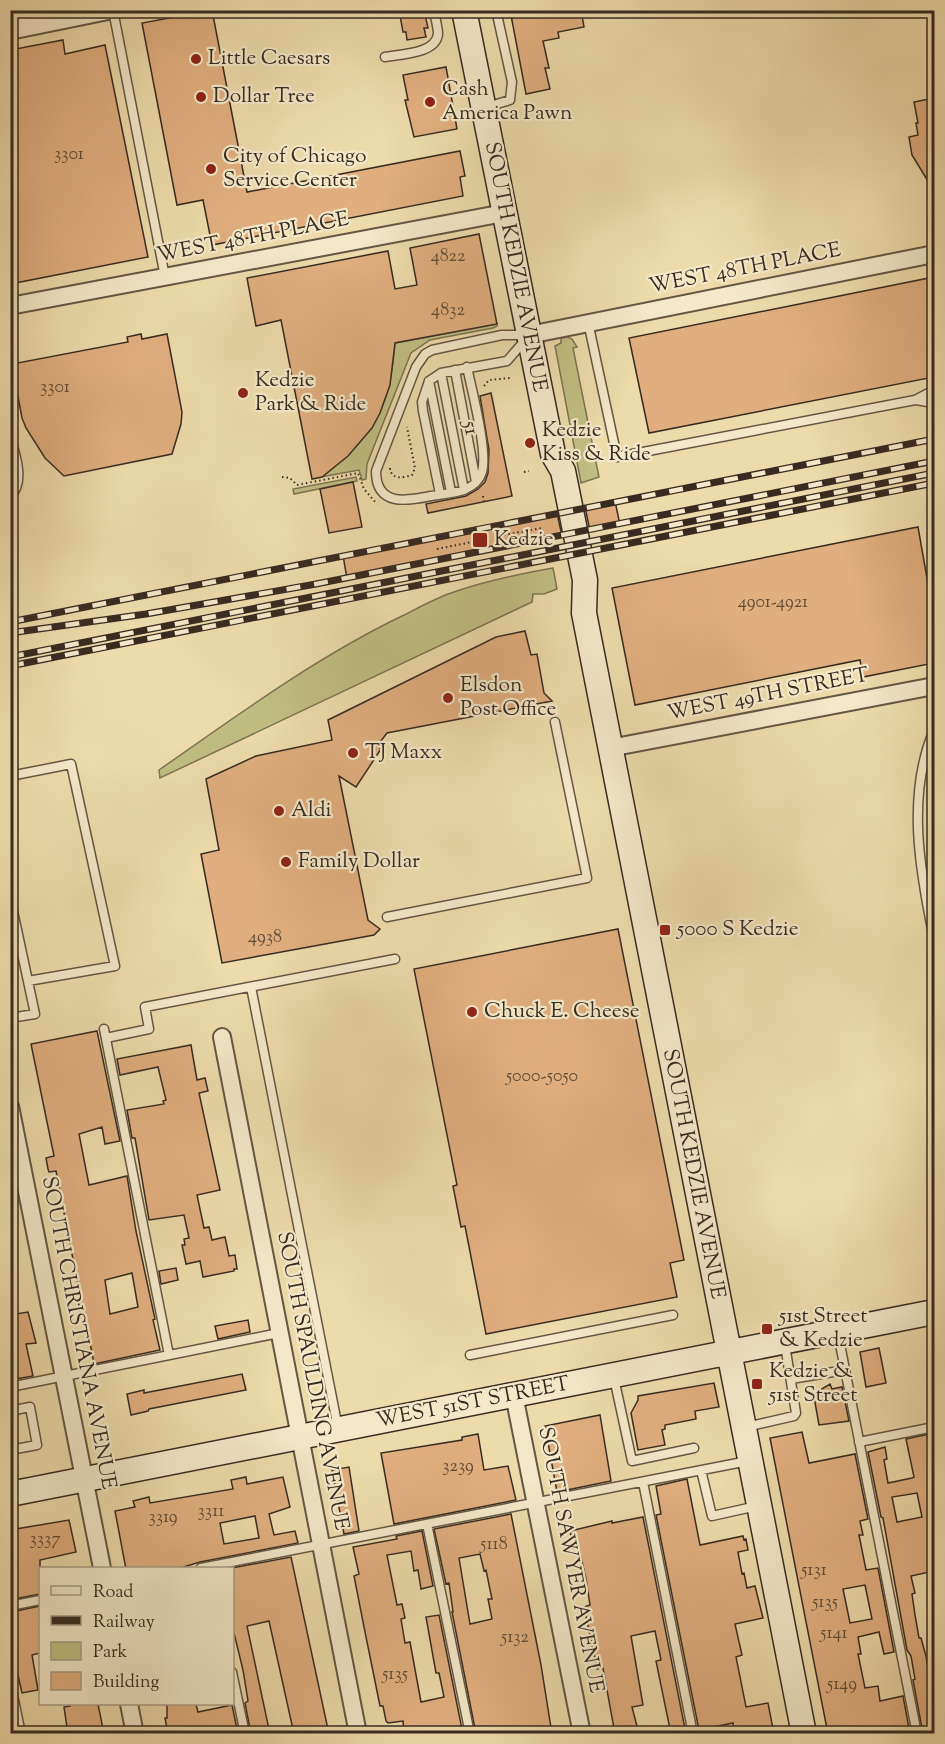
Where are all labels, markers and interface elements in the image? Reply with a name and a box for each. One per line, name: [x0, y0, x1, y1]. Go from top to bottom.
place label: Little Caesars: [208, 44, 330, 74]
marker: Little Caesars: [189, 52, 203, 66]
place label: Cash America Pawn: [442, 75, 572, 129]
place label: Dollar Tree: [213, 82, 315, 112]
marker: Dollar Tree: [194, 90, 208, 104]
marker: Cash America Pawn: [423, 95, 437, 109]
street label: SOUTH KEDZIE AVENUE: [476, 139, 554, 395]
house number: 3301: [54, 142, 84, 168]
place label: City of Chicago Service Center: [223, 142, 366, 196]
marker: City of Chicago Service Center: [204, 162, 218, 176]
street label: WEST 48TH PLACE: [155, 205, 352, 271]
street label: WEST 48TH PLACE: [647, 236, 844, 302]
house number: 4822: [431, 244, 466, 270]
house number: 4832: [431, 298, 465, 324]
place label: Kedzie Park & Ride: [255, 366, 366, 420]
house number: 3301: [40, 375, 70, 401]
marker: Kedzie Park & Ride: [236, 386, 250, 400]
place label: Kedzie Kiss & Ride: [542, 416, 651, 470]
street label: 51: [454, 417, 486, 438]
marker: Kedzie Kiss & Ride: [523, 436, 537, 450]
place label: Kedzie: [494, 525, 554, 555]
marker: Kedzie: [471, 531, 489, 549]
house number: 4901-4921: [738, 590, 808, 616]
street label: WEST 49TH STREET: [665, 661, 872, 729]
place label: Elsdon Post Office: [460, 671, 556, 725]
marker: Elsdon Post Office: [441, 691, 455, 705]
place label: TJ Maxx: [365, 738, 442, 768]
marker: TJ Maxx: [346, 746, 360, 760]
place label: Aldi: [291, 796, 332, 826]
marker: Aldi: [272, 804, 286, 818]
place label: Family Dollar: [298, 847, 420, 877]
marker: Family Dollar: [279, 855, 293, 869]
place label: 5000 S Kedzie: [676, 915, 799, 945]
marker: 5000 S Kedzie: [658, 923, 672, 937]
house number: 4938: [248, 925, 282, 951]
place label: Chuck E. Cheese: [484, 997, 640, 1027]
marker: Chuck E. Cheese: [465, 1005, 479, 1019]
street label: SOUTH KEDZIE AVENUE: [654, 1046, 732, 1302]
house number: 5000-5050: [505, 1064, 578, 1090]
street label: SOUTH CHRISTIANA AVENUE: [33, 1174, 123, 1492]
street label: SOUTH SPAULDING AVENUE: [268, 1229, 356, 1533]
place label: 51st Street & Kedzie: [778, 1302, 867, 1356]
marker: 51st Street & Kedzie: [760, 1322, 774, 1336]
place label: Kedzie & 51st Street: [768, 1357, 857, 1411]
street label: WEST 51ST STREET: [374, 1370, 572, 1436]
marker: Kedzie & 51st Street: [750, 1377, 764, 1391]
street label: SOUTH SAWYER AVENUE: [529, 1425, 611, 1696]
house number: 3239: [442, 1454, 474, 1480]
house number: 3311: [198, 1499, 224, 1525]
house number: 3319: [148, 1505, 178, 1531]
house number: 3337: [30, 1527, 60, 1553]
house number: 5118: [479, 1532, 508, 1558]
house number: 5131: [800, 1558, 827, 1584]
legend: [39, 1567, 234, 1705]
text: Road: [93, 1580, 133, 1606]
house number: 5135: [811, 1590, 838, 1616]
text: Railway: [93, 1610, 155, 1636]
house number: 5141: [819, 1621, 848, 1647]
house number: 5132: [500, 1625, 530, 1651]
text: Park: [93, 1640, 128, 1666]
house number: 5135: [381, 1662, 408, 1688]
text: Building: [93, 1670, 159, 1696]
house number: 5149: [826, 1672, 857, 1698]

